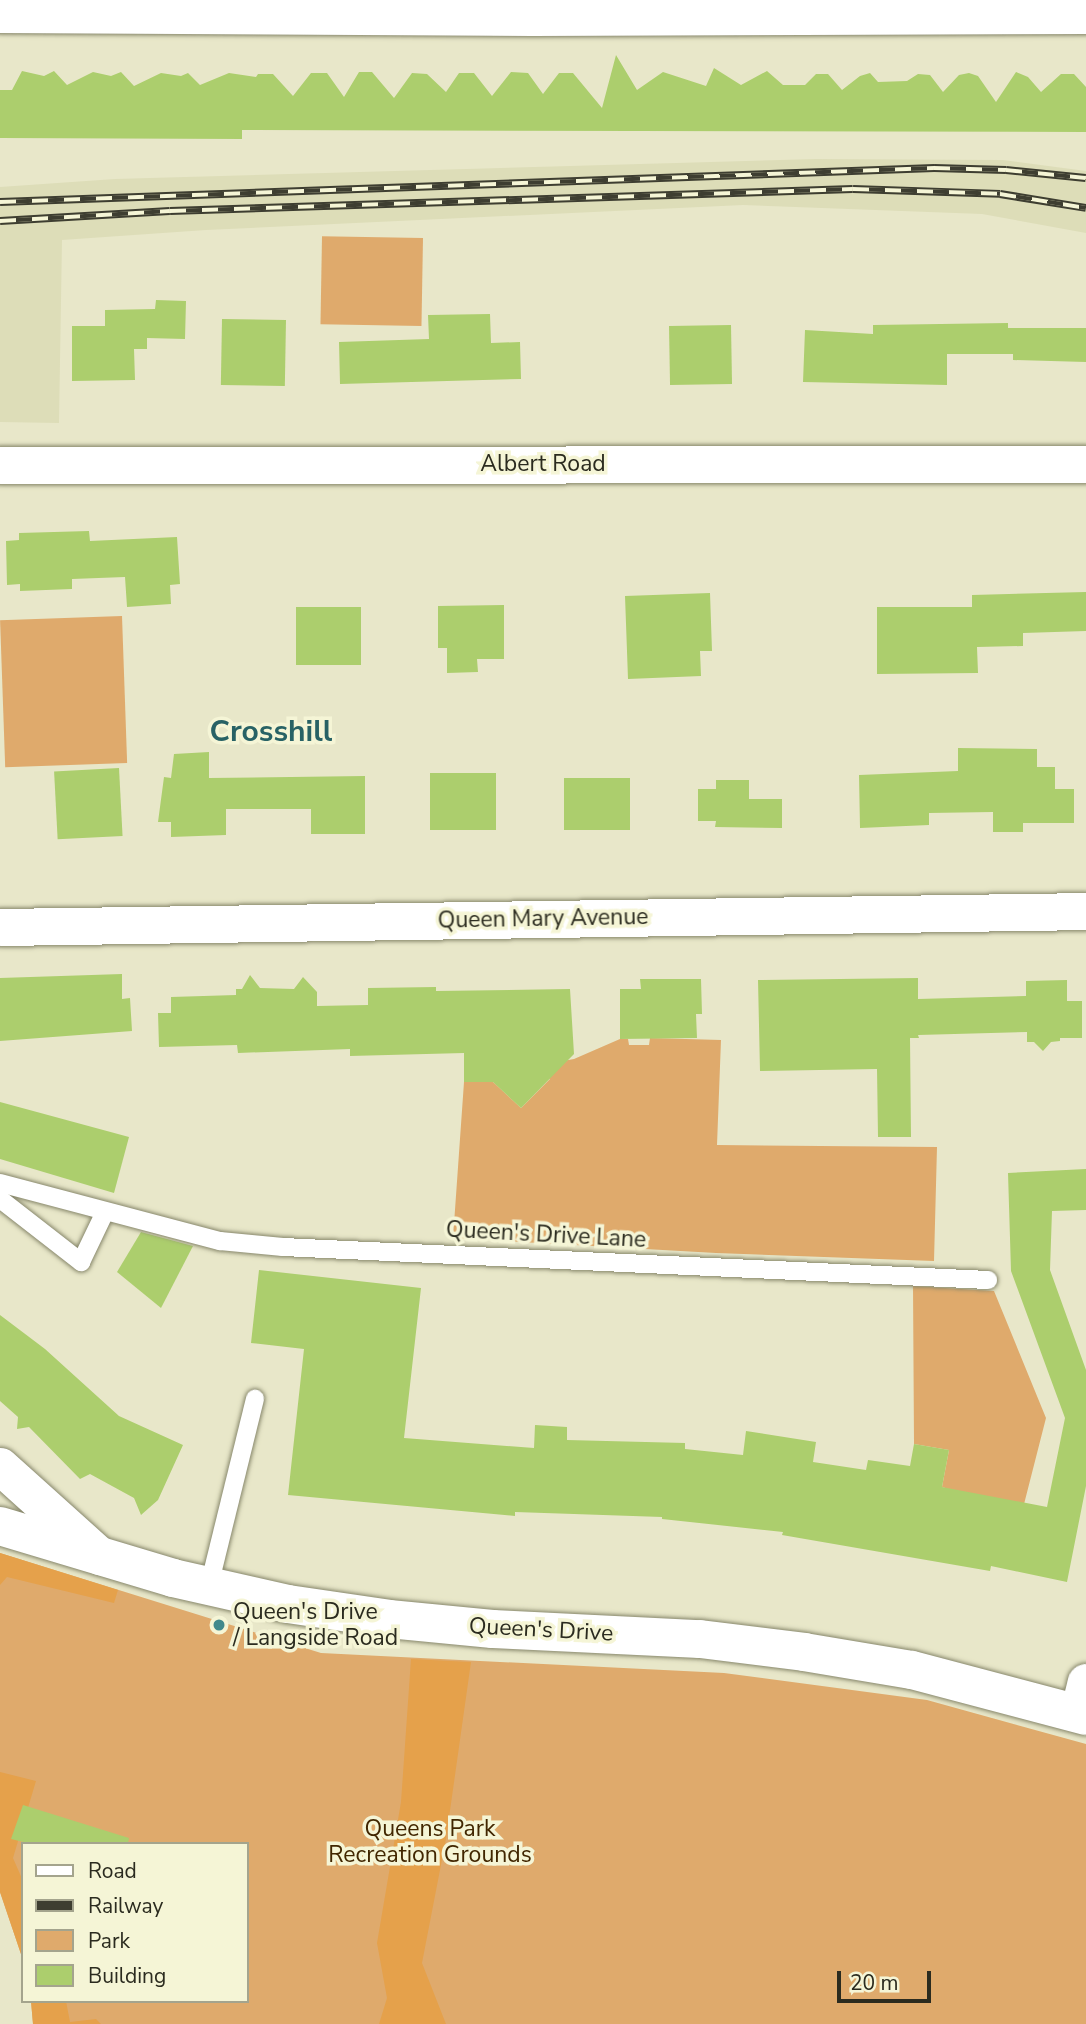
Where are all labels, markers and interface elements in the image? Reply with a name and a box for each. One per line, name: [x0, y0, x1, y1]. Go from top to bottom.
street label: Albert Road: [480, 450, 606, 478]
district label: Crosshill: [210, 714, 332, 750]
street label: Queen Mary Avenue: [437, 903, 649, 935]
street label: Queen's Drive Lane: [445, 1216, 647, 1254]
place label: Queen's Drive / Langside Road: [233, 1598, 398, 1652]
street label: Queen's Drive: [468, 1612, 614, 1648]
marker: Queen's Drive / Langside Road: [211, 1617, 227, 1633]
park label: Queens Park Recreation Grounds: [328, 1815, 532, 1869]
legend: [21, 1842, 248, 2003]
text: Road: [88, 1857, 137, 1885]
text: Railway: [88, 1892, 163, 1920]
text: Park: [88, 1927, 130, 1955]
scale bar: [841, 1958, 936, 2002]
text: Building: [88, 1962, 166, 1990]
text: 20 m: [850, 1969, 899, 1997]

